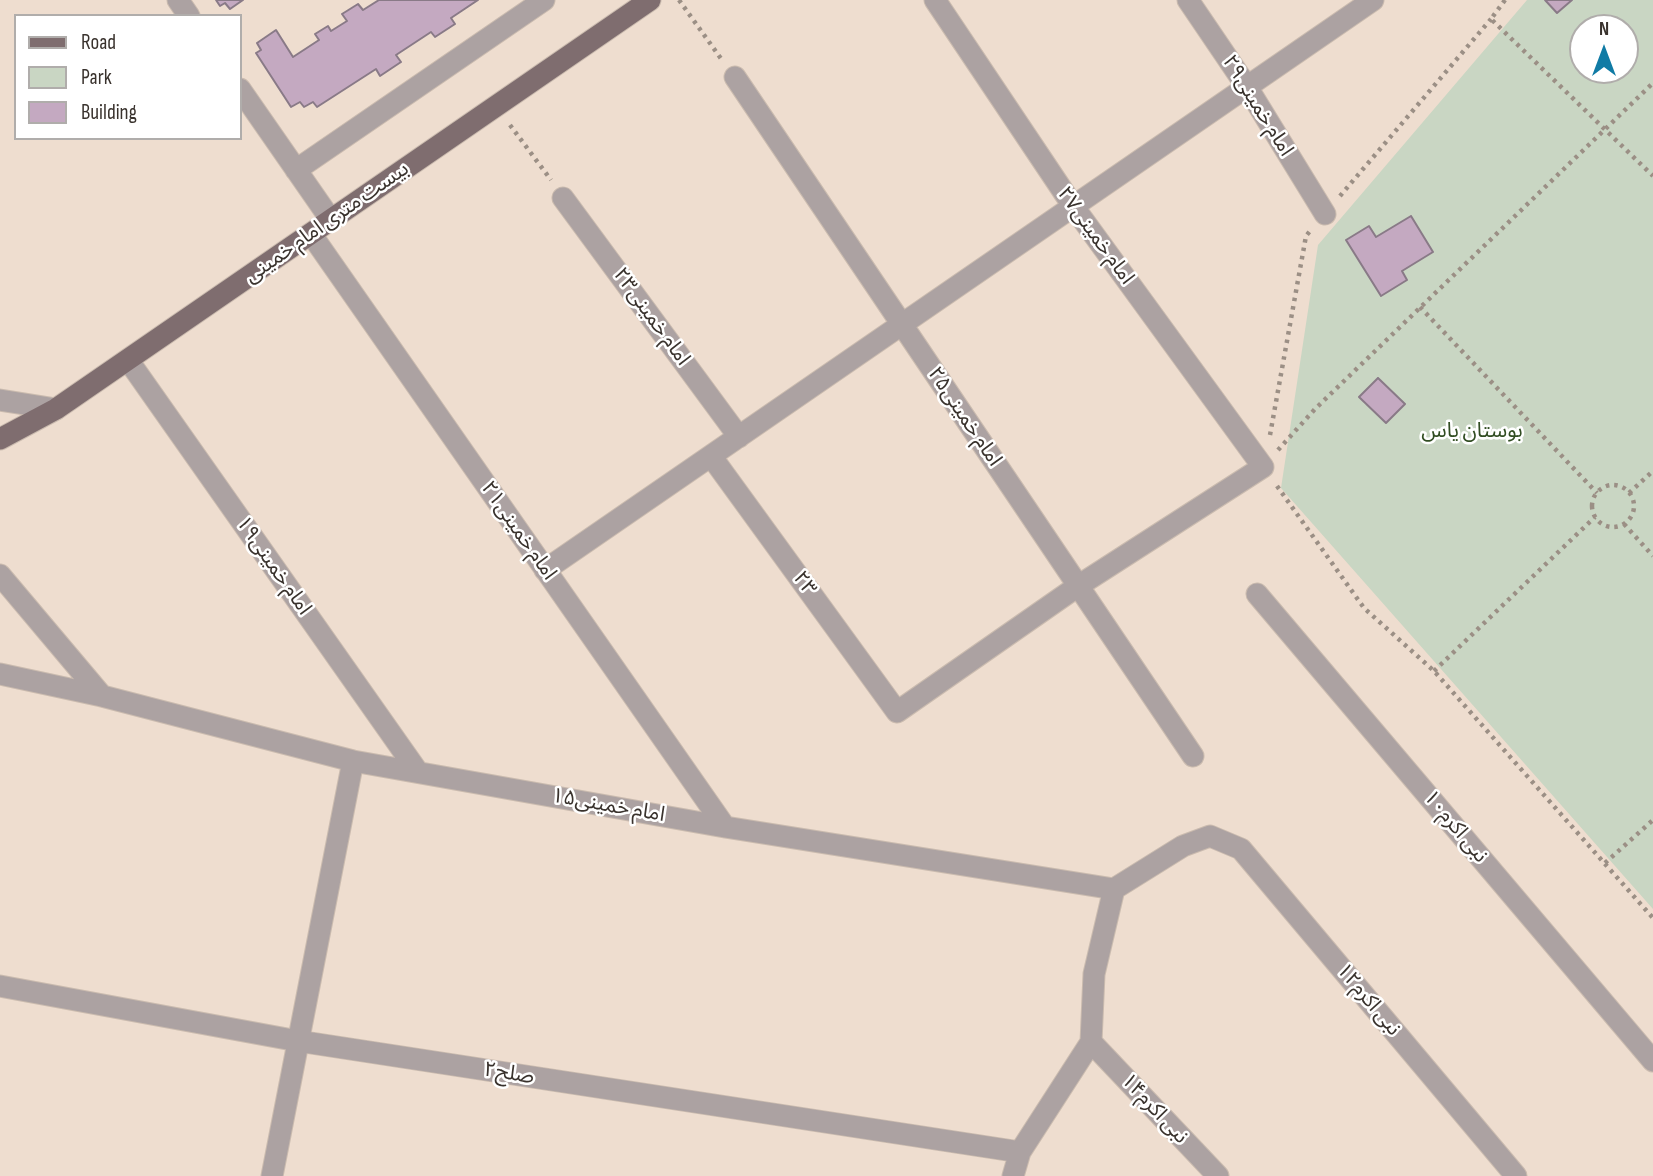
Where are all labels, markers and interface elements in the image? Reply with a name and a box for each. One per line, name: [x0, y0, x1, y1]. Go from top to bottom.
legend: [14, 14, 242, 140]
north arrow: [1569, 14, 1639, 84]
text: N: [1599, 18, 1609, 41]
text: Road: [81, 30, 116, 55]
street label: امام خمینی۲۹: [1216, 51, 1298, 161]
text: Park: [81, 65, 112, 90]
text: Building: [81, 100, 137, 125]
street label: بیست متری امام خمینی: [240, 157, 414, 289]
street label: امام خمینی۲۷: [1051, 182, 1139, 290]
street label: امام خمینی۲۳: [607, 263, 695, 371]
street label: امام خمینی۲۵: [921, 362, 1007, 472]
park label: بوستان یاس: [1421, 419, 1523, 445]
street label: امام خمینی۲۱: [475, 477, 561, 585]
street label: امام خمینی۱۹: [230, 512, 316, 620]
street label: ۲۳: [787, 567, 821, 601]
street label: ۱۵امام خمینی: [549, 784, 667, 828]
street label: نبی اکرم۱۰: [1417, 786, 1493, 868]
street label: نبی اکرم۱۲: [1330, 959, 1406, 1041]
street label: صلح۲: [482, 1058, 536, 1090]
street label: نبی اکرم۱۴: [1115, 1069, 1193, 1149]

